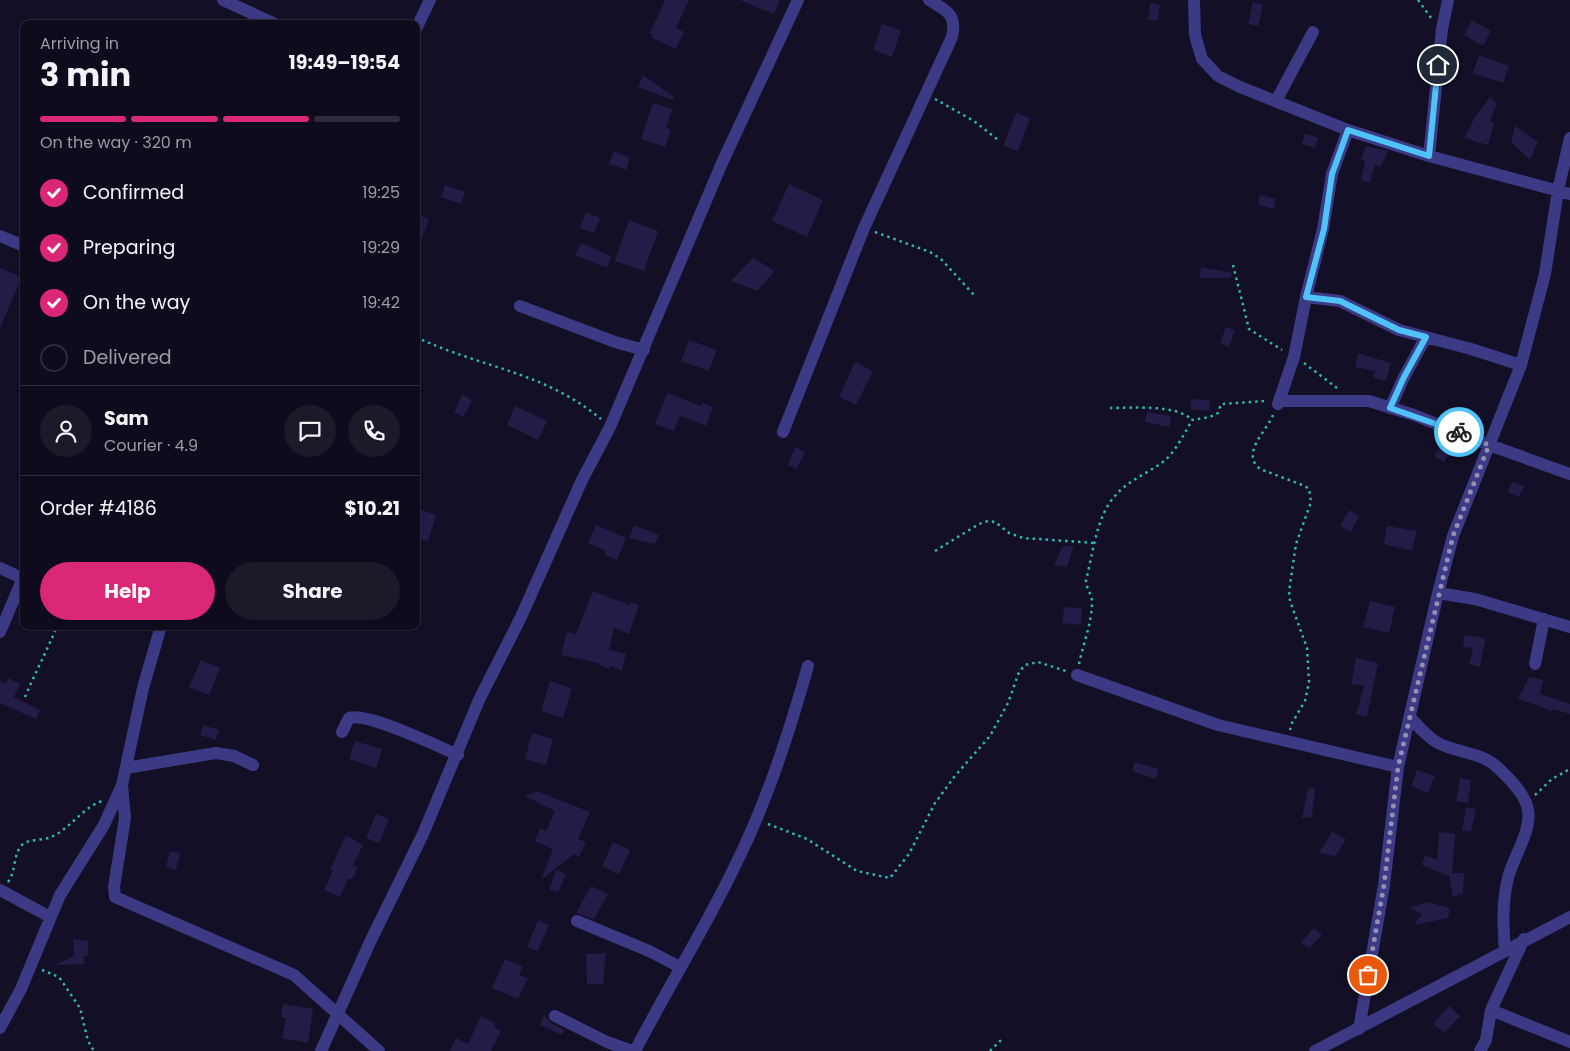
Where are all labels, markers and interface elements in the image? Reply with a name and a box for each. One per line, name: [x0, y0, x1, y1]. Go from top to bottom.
text: Arriving in: [40, 32, 119, 55]
pin: [1417, 44, 1459, 86]
text: 19:49–19:54: [289, 49, 400, 76]
icon: home: [1424, 51, 1452, 79]
text: 3 min: [40, 52, 131, 97]
text: On the way · 320 m: [40, 131, 192, 154]
icon: check: [40, 179, 68, 207]
text: Confirmed: [83, 179, 184, 206]
text: 19:25: [362, 181, 400, 204]
icon: check: [40, 234, 68, 262]
text: Preparing: [83, 234, 175, 261]
text: 19:29: [362, 236, 400, 259]
icon: check: [40, 289, 68, 317]
text: On the way: [83, 289, 190, 316]
text: 19:42: [362, 291, 400, 314]
text: Delivered: [83, 344, 172, 371]
button: person: [40, 405, 92, 457]
text: Sam: [104, 405, 149, 432]
button: chat: [284, 405, 336, 457]
button: phone: [348, 405, 400, 457]
courier: [1434, 407, 1484, 457]
icon: bike: [1445, 418, 1473, 446]
text: Courier · 4.9: [104, 434, 198, 457]
text: Order #4186: [40, 495, 157, 522]
text: $10.21: [345, 495, 400, 522]
button: Help: [40, 562, 215, 620]
button: Share: [225, 562, 400, 620]
pin: [1347, 954, 1389, 996]
icon: bag: [1354, 961, 1382, 989]

